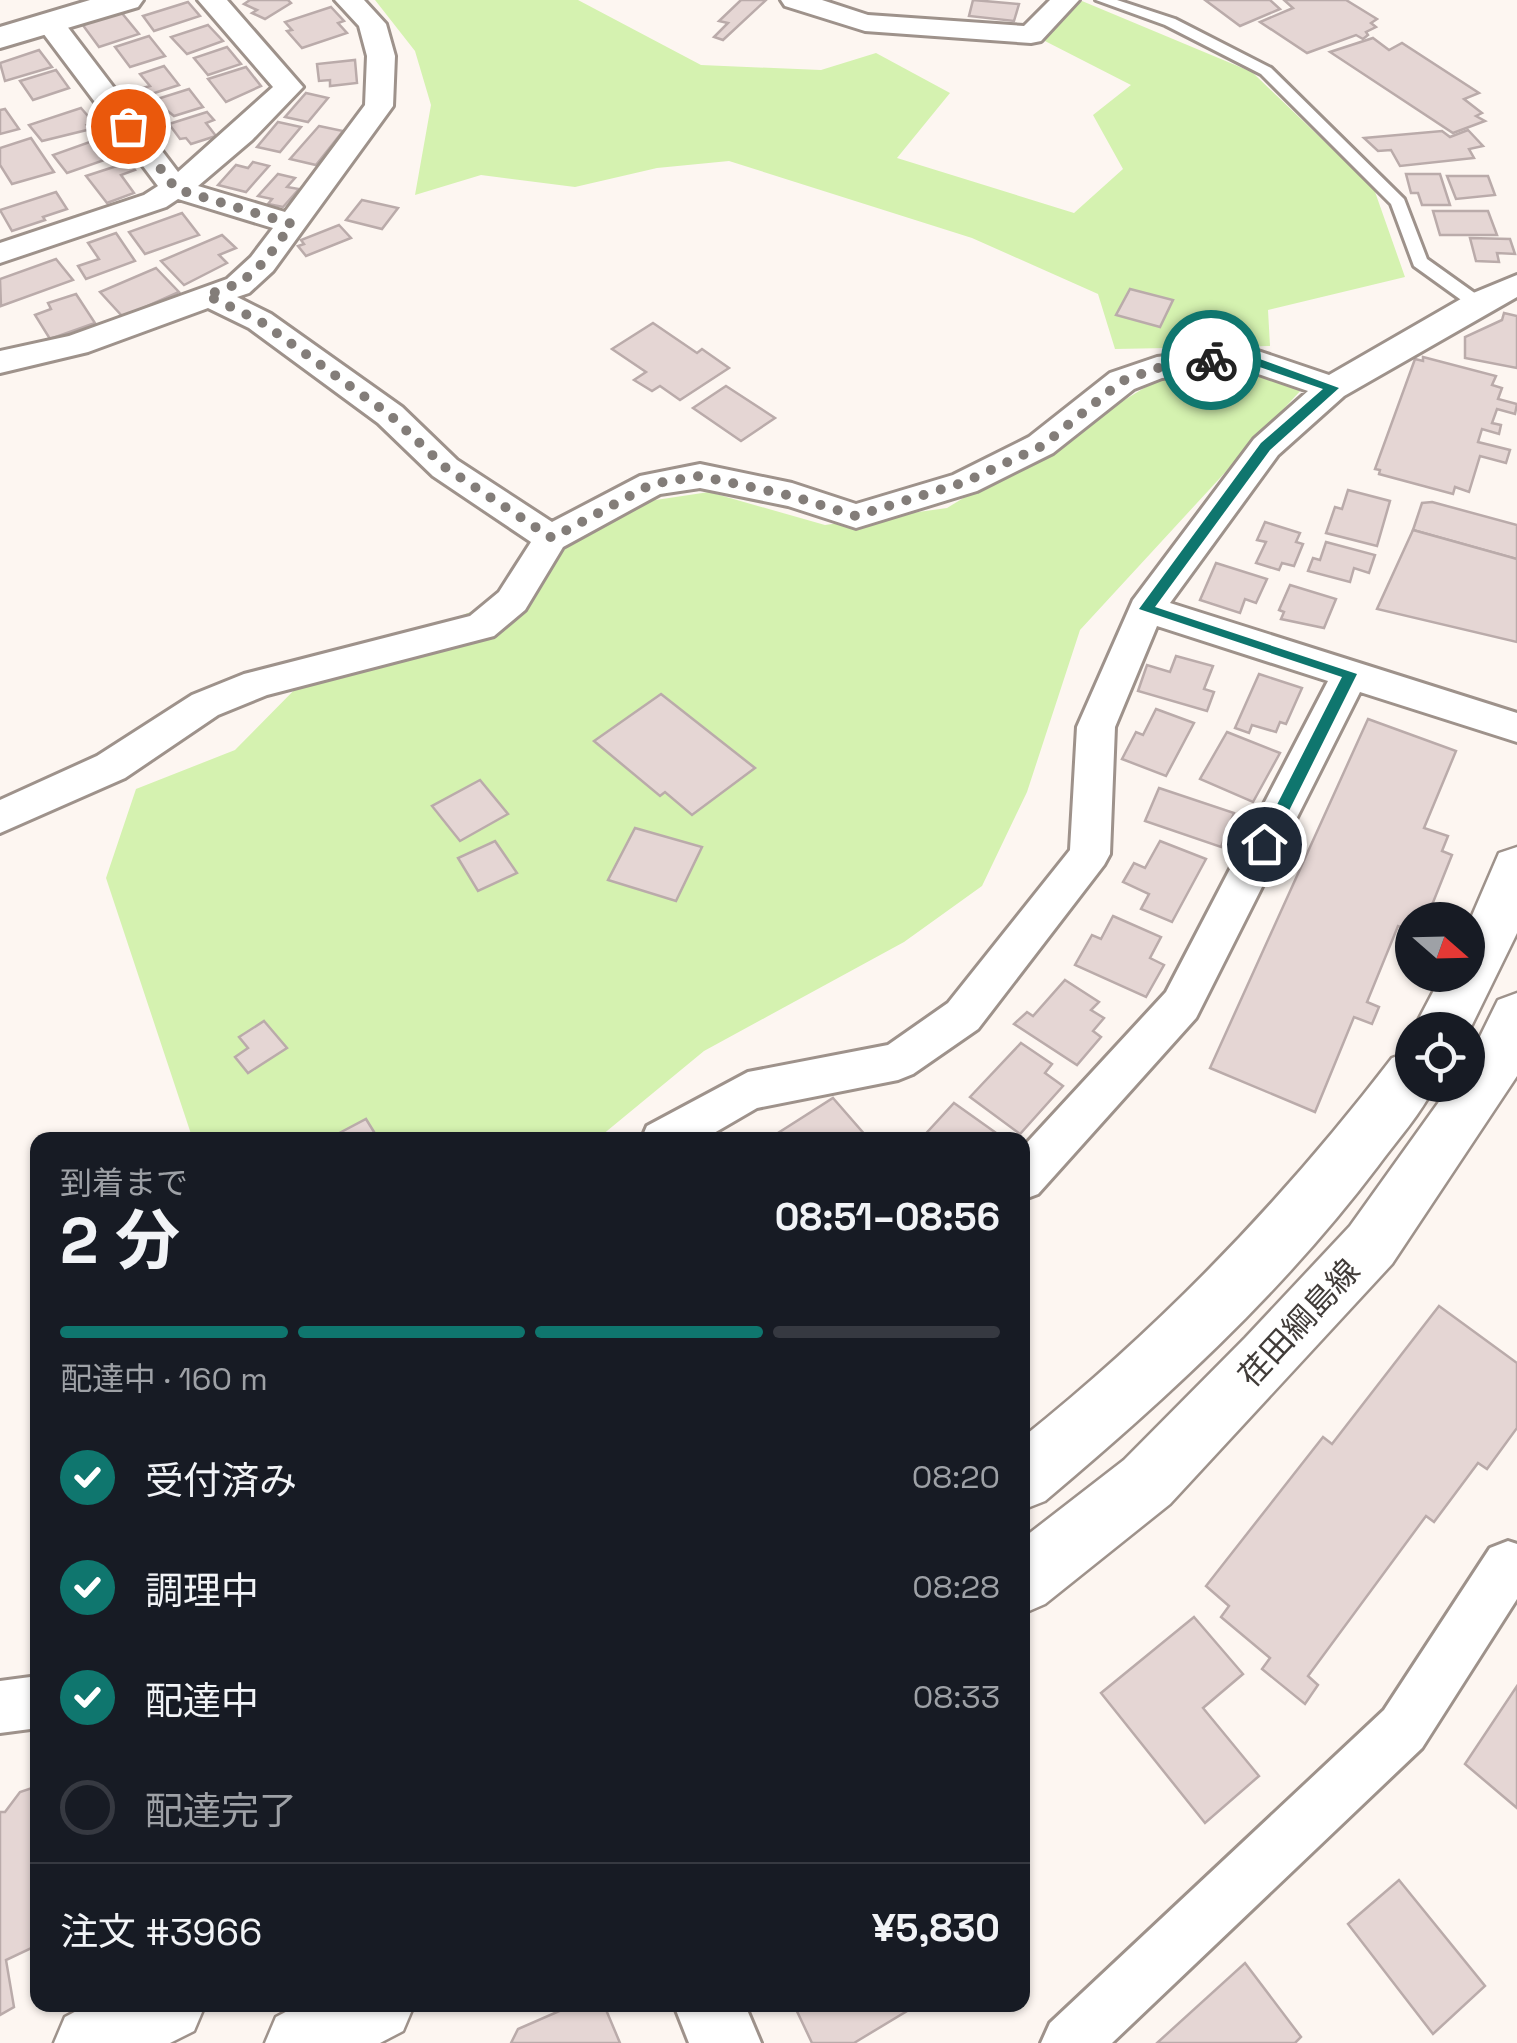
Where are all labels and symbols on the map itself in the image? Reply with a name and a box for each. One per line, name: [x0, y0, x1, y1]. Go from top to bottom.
pin: [86, 84, 171, 169]
courier: [1161, 310, 1261, 410]
pin: [1222, 802, 1307, 887]
north arrow: [1395, 902, 1485, 992]
street label: 荏田綱島線: [1230, 1251, 1368, 1395]

